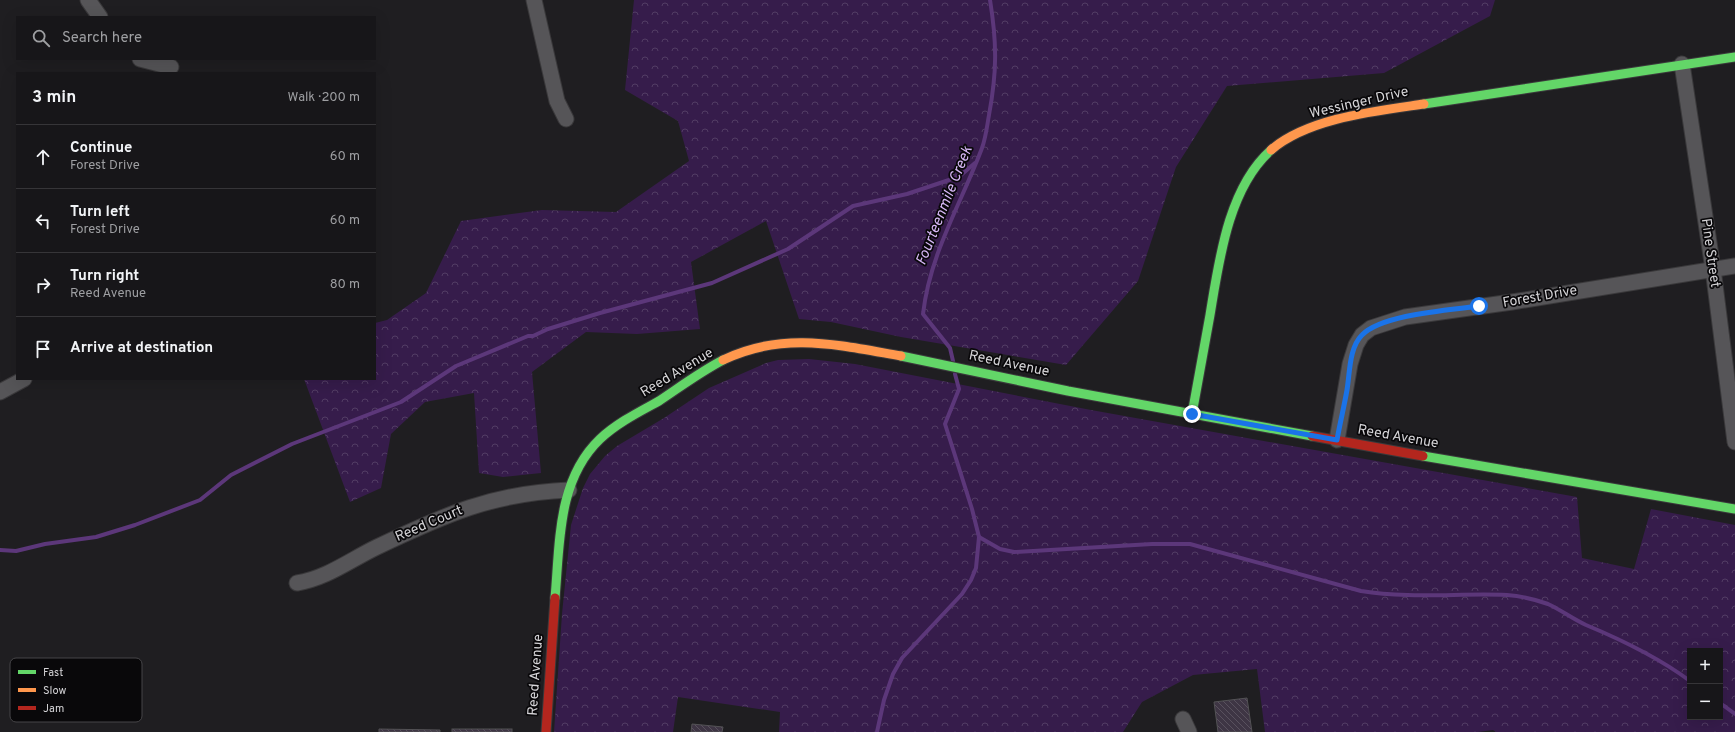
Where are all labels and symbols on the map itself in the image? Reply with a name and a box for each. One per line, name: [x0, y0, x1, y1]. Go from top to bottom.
street label: Wessinger Drive: [1308, 83, 1410, 123]
water label: Fourteenmile Creek: [912, 143, 978, 268]
street label: Pine Street: [1697, 217, 1723, 289]
street label: Forest Drive: [1502, 282, 1578, 312]
route start: [1470, 297, 1488, 315]
street label: Reed Avenue: [638, 345, 716, 401]
street label: Reed Avenue: [967, 347, 1051, 381]
route end: [1183, 405, 1201, 423]
street label: Reed Avenue: [1356, 422, 1440, 452]
street label: Reed Court: [393, 502, 465, 546]
street label: Reed Avenue: [525, 634, 547, 716]
legend: [10, 658, 142, 722]
text: Fast: [43, 666, 63, 680]
text: Slow: [43, 684, 66, 698]
text: Jam: [43, 702, 64, 716]

